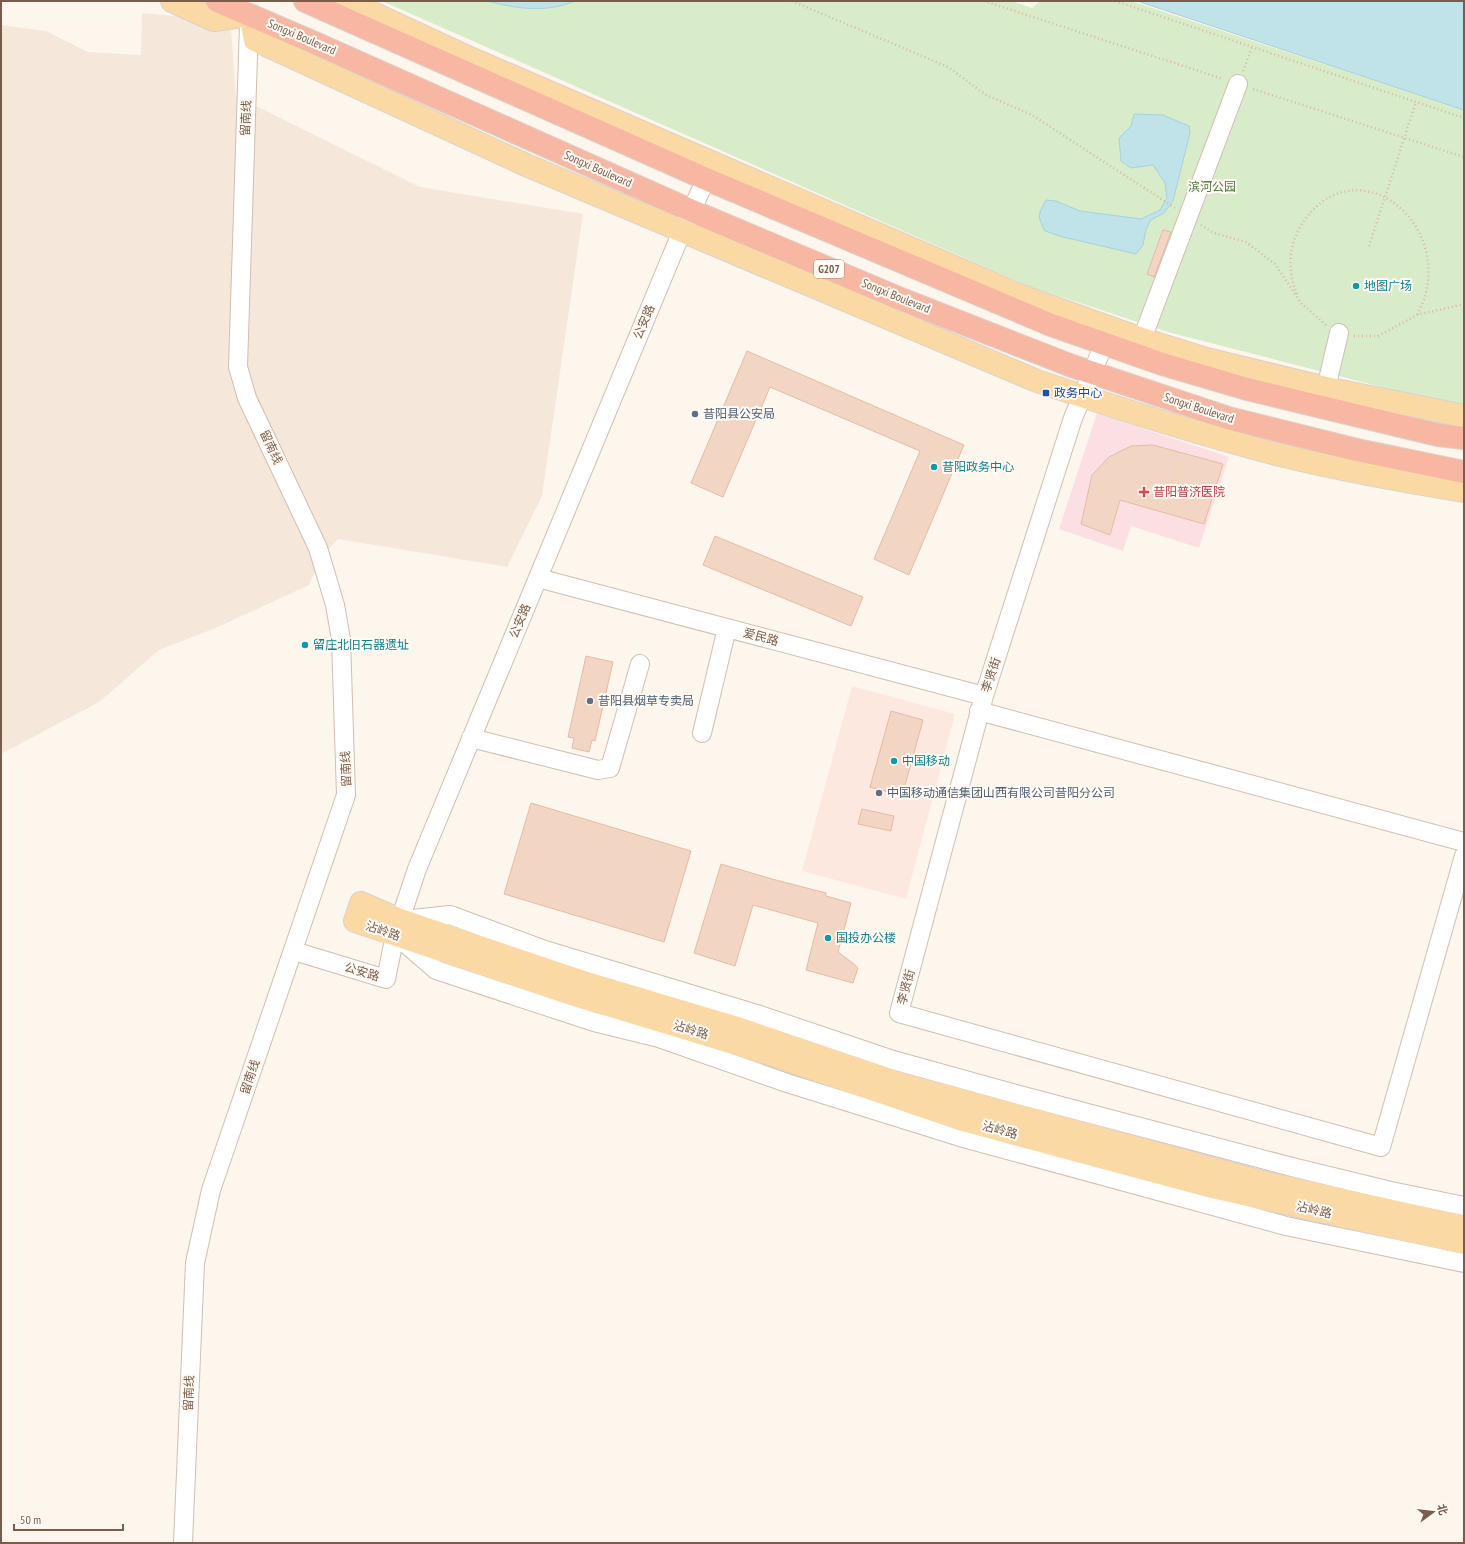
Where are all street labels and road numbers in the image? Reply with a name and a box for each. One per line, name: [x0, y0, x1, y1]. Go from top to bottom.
street label: Songxi Boulevard: [266, 15, 338, 58]
street label: 留南线: [237, 100, 254, 136]
street label: Songxi Boulevard: [562, 147, 634, 190]
road number: G207: [814, 260, 844, 278]
street label: Songxi Boulevard: [860, 275, 933, 316]
street label: 公安路: [630, 302, 657, 341]
street label: Songxi Boulevard: [1162, 389, 1236, 426]
street label: 留南线: [257, 427, 286, 466]
street label: 公安路: [506, 601, 533, 640]
street label: 爱民路: [742, 625, 780, 648]
street label: 李贤街: [978, 655, 1003, 694]
street label: 留南线: [337, 751, 354, 787]
street label: 沾岭路: [364, 918, 403, 943]
street label: 公安路: [343, 959, 382, 984]
street label: 李贤街: [894, 968, 917, 1006]
street label: 沾岭路: [672, 1017, 711, 1042]
street label: 留南线: [237, 1057, 262, 1096]
street label: 沾岭路: [981, 1118, 1019, 1141]
street label: 沾岭路: [1295, 1198, 1333, 1221]
street label: 留南线: [180, 1375, 197, 1411]

